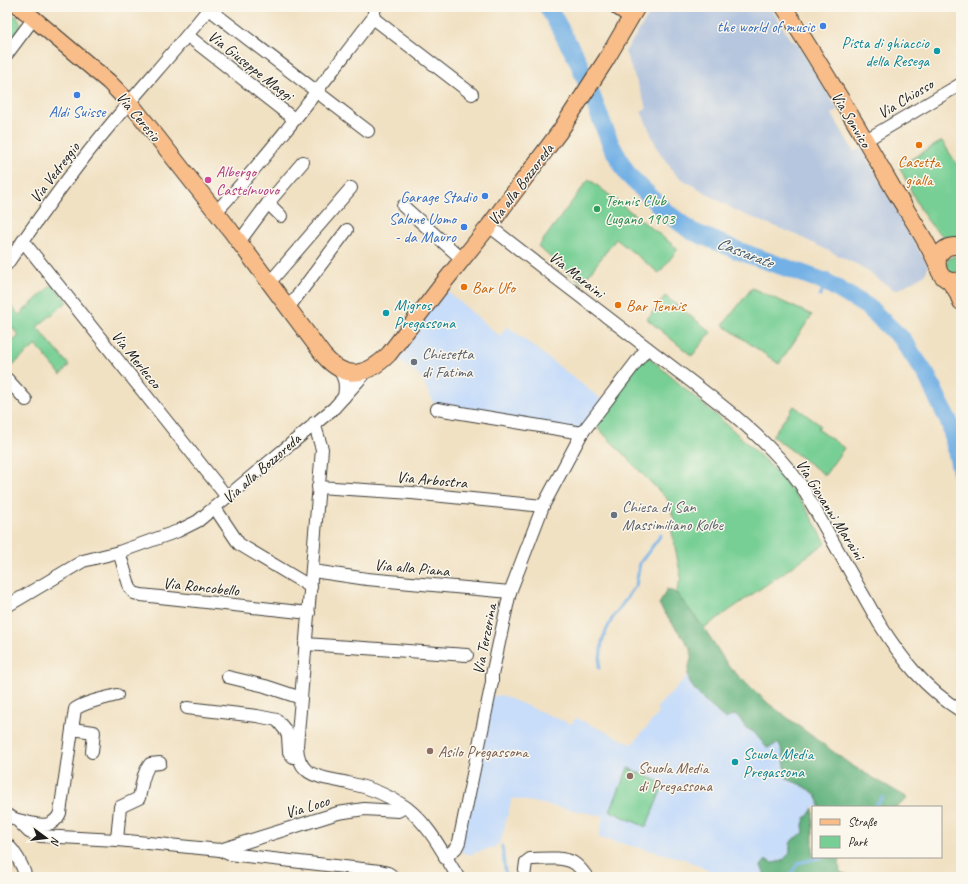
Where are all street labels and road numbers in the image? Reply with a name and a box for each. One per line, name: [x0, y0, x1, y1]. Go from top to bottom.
street label: Via Giuseppe Maggi: [204, 26, 299, 107]
street label: Via Chiosso: [874, 73, 939, 123]
street label: Via Ceresio: [112, 88, 166, 147]
street label: Via Sonvico: [827, 88, 877, 153]
street label: Via Vedreggio: [25, 137, 85, 207]
street label: Via alla Bozzoreda: [484, 138, 559, 229]
street label: Via Maraini: [545, 247, 610, 304]
street label: Via Merlecco: [107, 327, 167, 394]
street label: Via alla Bozzoreda: [218, 428, 306, 508]
street label: Via Giovanni Maraini: [791, 456, 870, 565]
street label: Via Arbostra: [396, 467, 469, 493]
street label: Via alla Piana: [374, 555, 451, 581]
street label: Via Roncobello: [162, 573, 241, 601]
street label: Via Terzerina: [468, 601, 502, 676]
street label: Via Loco: [283, 790, 333, 823]

